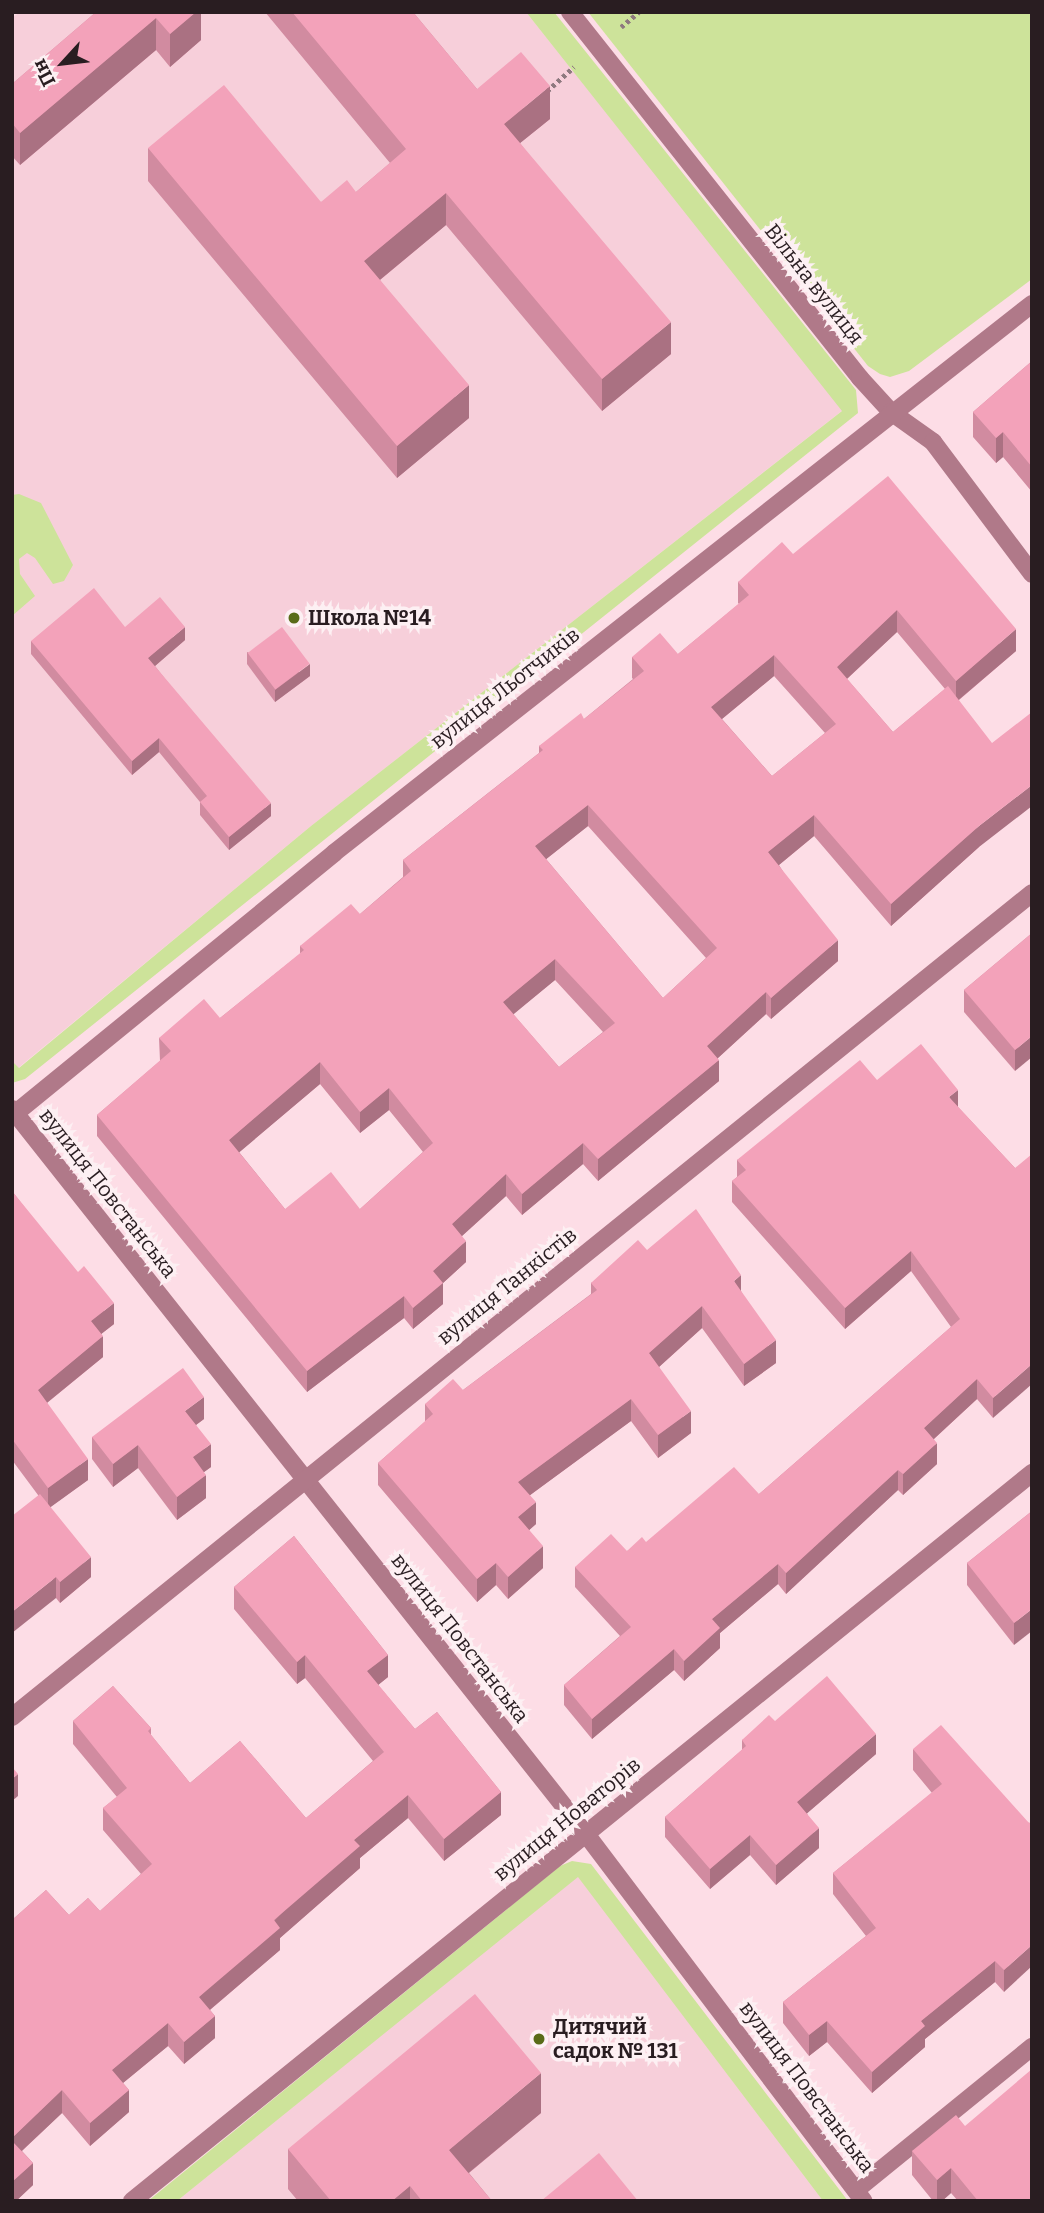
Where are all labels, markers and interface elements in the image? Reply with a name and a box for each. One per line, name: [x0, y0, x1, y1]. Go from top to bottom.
north arrow: [28, 28, 98, 98]
text: Пн: [27, 55, 60, 90]
street label: Вільна вулиця: [759, 219, 869, 349]
place label: Школа №14: [308, 605, 431, 631]
marker: Школа №14: [286, 610, 302, 626]
street label: вулиця Льотчиків: [425, 622, 585, 754]
street label: вулиця Повстанська: [34, 1103, 182, 1283]
street label: вулиця Танкістів: [432, 1222, 582, 1350]
street label: вулиця Повстанська: [386, 1548, 534, 1728]
street label: вулиця Новаторів: [488, 1752, 646, 1886]
street label: вулиця Повстанська: [734, 1996, 880, 2178]
place label: Дитячий садок № 131: [553, 2014, 678, 2064]
marker: Дитячий садок № 131: [531, 2031, 547, 2047]

